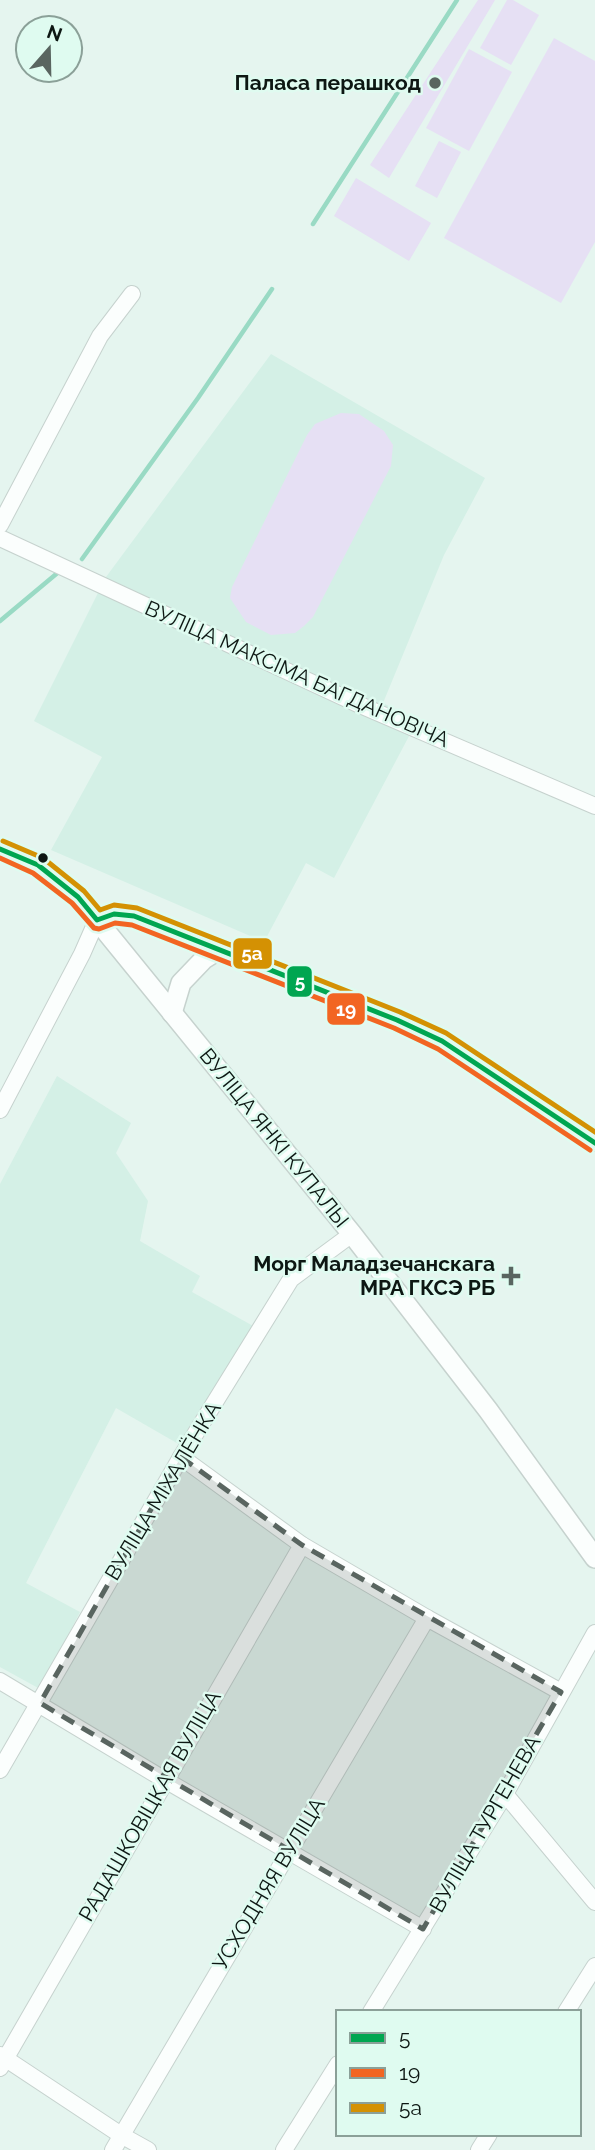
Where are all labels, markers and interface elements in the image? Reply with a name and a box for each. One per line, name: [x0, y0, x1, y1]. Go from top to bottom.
north arrow: [14, 14, 84, 84]
text: N: [44, 20, 65, 46]
place label: Паласа перашкод: [234, 70, 421, 95]
marker: Паласа перашкод: [427, 75, 443, 91]
street label: ВУЛІЦА МАКСІМА БАГДАНОВІЧА: [141, 595, 453, 752]
unlabelled marker: [36, 851, 50, 865]
line badge: 5а: [232, 937, 273, 970]
text: 5а: [241, 942, 263, 964]
line badge: 5: [286, 965, 313, 998]
text: 5: [295, 970, 305, 992]
line badge: 19: [326, 992, 366, 1026]
text: 19: [336, 998, 356, 1020]
street label: ВУЛІЦА ЯНКІ КУПАЛЫ: [194, 1043, 354, 1232]
place label: Морг Маладзечанскага МРА ГКСЭ РБ: [253, 1251, 495, 1300]
marker: Морг Маладзечанскага МРА ГКСЭ РБ: [501, 1266, 521, 1286]
street label: ВУЛІЦА МІХАЛЁНКА: [99, 1397, 226, 1585]
street label: РАДАШКОВІЦКАЯ ВУЛІЦА: [73, 1686, 226, 1926]
street label: ВУЛІЦА ТУРГЕНЕВА: [424, 1731, 545, 1916]
street label: УСХОДНЯЯ ВУЛІЦА: [207, 1793, 330, 1974]
legend: [336, 2010, 581, 2136]
text: 5: [399, 2025, 410, 2050]
text: 19: [399, 2060, 420, 2085]
text: 5а: [399, 2095, 422, 2120]

